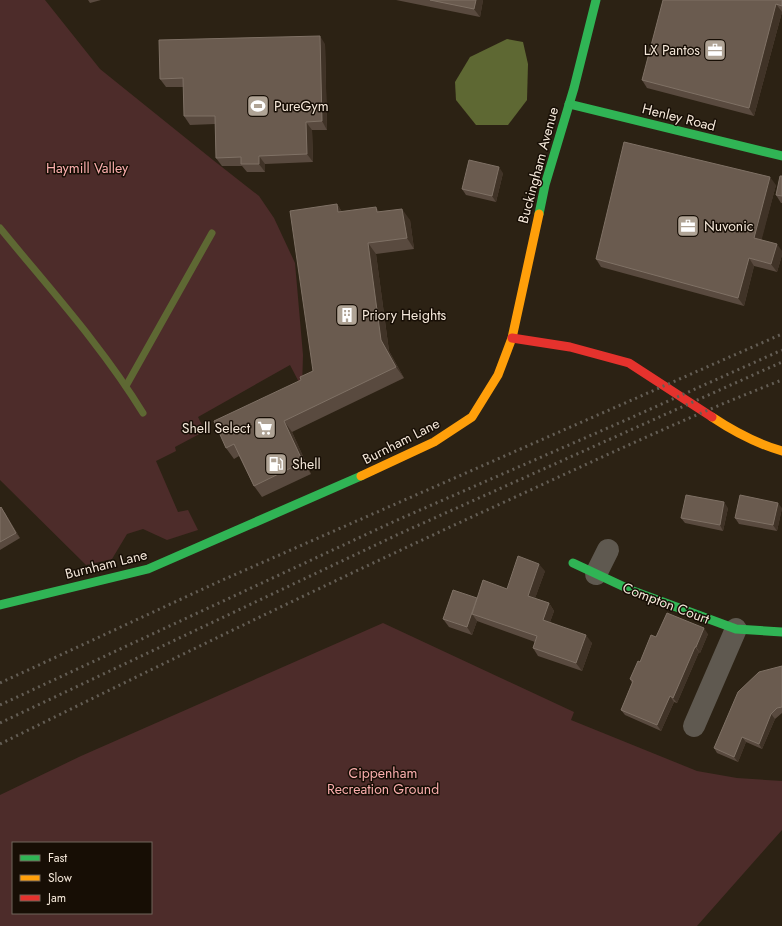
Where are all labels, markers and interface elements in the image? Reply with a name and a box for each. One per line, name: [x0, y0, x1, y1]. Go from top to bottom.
office icon: LX Pantos: [702, 37, 728, 63]
place label: LX Pantos: [644, 40, 700, 60]
sports icon: PureGym: [245, 93, 271, 119]
place label: PureGym: [274, 96, 329, 116]
street label: Henley Road: [640, 98, 718, 136]
street label: Buckingham Avenue: [513, 105, 563, 225]
park label: Haymill Valley: [46, 158, 129, 178]
office icon: Nuvonic: [675, 213, 701, 239]
place label: Nuvonic: [704, 216, 753, 236]
building icon: Priory Heights: [334, 302, 360, 328]
place label: Priory Heights: [362, 305, 447, 325]
street label: Burnham Lane: [359, 413, 443, 469]
supermarket icon: Shell Select: [252, 415, 278, 441]
place label: Shell Select: [182, 418, 251, 438]
fuel station icon: Shell: [263, 451, 289, 477]
place label: Shell: [292, 454, 321, 474]
street label: Burnham Lane: [63, 544, 149, 584]
street label: Compton Court: [620, 577, 713, 629]
park label: Cippenham Recreation Ground: [327, 763, 439, 799]
legend: [12, 842, 152, 914]
text: Fast: [48, 849, 67, 867]
text: Slow: [48, 869, 73, 887]
text: Jam: [46, 889, 66, 907]

